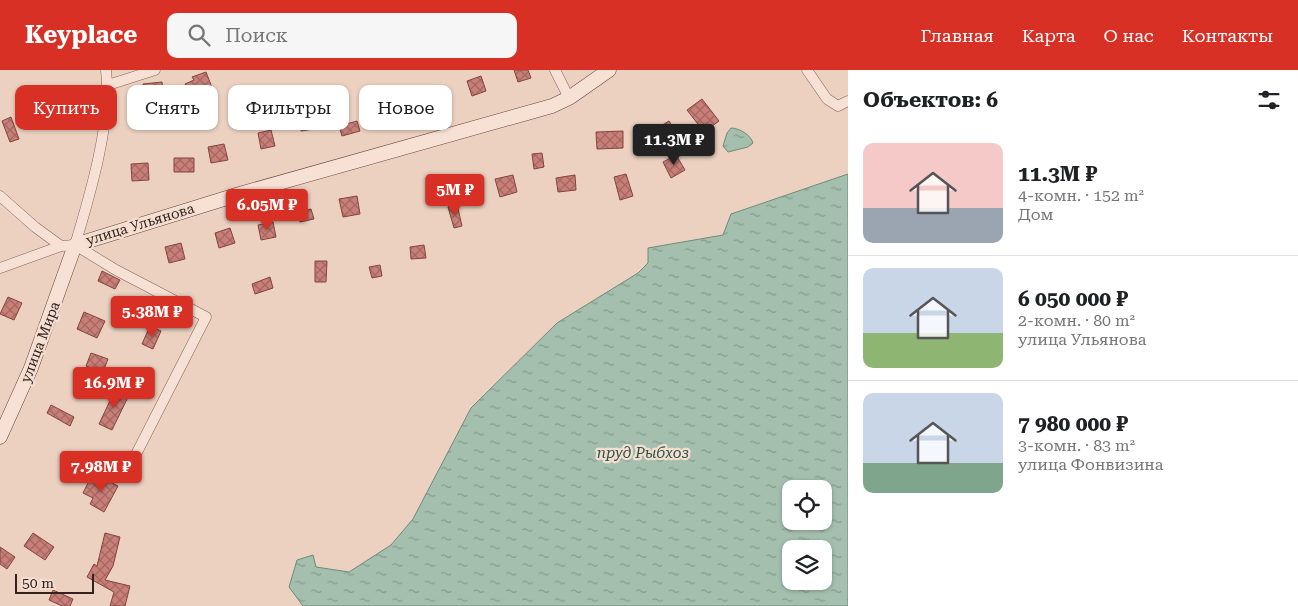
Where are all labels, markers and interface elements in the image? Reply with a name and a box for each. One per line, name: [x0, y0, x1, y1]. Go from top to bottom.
search box: [167, 13, 517, 58]
text: Keyplace: [25, 21, 137, 49]
icon: search: [185, 21, 213, 49]
text: Поиск: [225, 24, 288, 47]
text: Главная: [921, 25, 994, 46]
text: Карта: [1022, 25, 1076, 46]
text: О нас: [1104, 25, 1154, 46]
text: Контакты: [1182, 25, 1273, 46]
chip: Купить: [15, 85, 117, 130]
chip: Снять: [127, 85, 218, 130]
chip: Фильтры: [228, 85, 349, 130]
chip: Новое: [359, 85, 452, 130]
icon: filters: [1255, 86, 1283, 114]
text: Объектов: 6: [863, 88, 998, 112]
pin: 11.3M ₽: [628, 124, 720, 166]
text: 11.3M ₽: [644, 130, 704, 149]
text: 11.3M ₽: [1018, 162, 1097, 186]
icon: home: [903, 163, 963, 223]
pin: 5M ₽: [425, 174, 485, 216]
text: 5M ₽: [436, 180, 474, 199]
text: 4-комн. · 152 m²: [1018, 186, 1144, 205]
pin: 6.05M ₽: [221, 189, 313, 231]
text: 6.05M ₽: [237, 195, 297, 214]
street label: улица Ульянова: [84, 200, 196, 248]
text: Дом: [1018, 205, 1054, 224]
text: 6 050 000 ₽: [1018, 287, 1128, 311]
icon: home: [903, 288, 963, 348]
pin: 5.38M ₽: [106, 296, 198, 338]
street label: улица Мира: [17, 299, 63, 385]
text: 5.38M ₽: [122, 302, 182, 321]
text: 2-комн. · 80 m²: [1018, 311, 1135, 330]
text: улица Ульянова: [1018, 330, 1146, 349]
pin: 16.9M ₽: [68, 366, 160, 409]
text: 16.9M ₽: [84, 373, 144, 392]
text: 7 980 000 ₽: [1018, 412, 1128, 436]
icon: home: [903, 413, 963, 473]
text: 3-комн. · 83 m²: [1018, 436, 1135, 455]
water label: пруд Рыбхоз: [597, 444, 689, 462]
pin: 7.98M ₽: [55, 450, 147, 493]
text: улица Фонвизина: [1018, 455, 1163, 474]
text: 7.98M ₽: [71, 457, 131, 476]
map controls: [782, 480, 832, 590]
button: locate: [782, 480, 832, 530]
button: layers: [782, 540, 832, 590]
scale bar: [15, 571, 94, 594]
text: 50 m: [22, 575, 54, 591]

